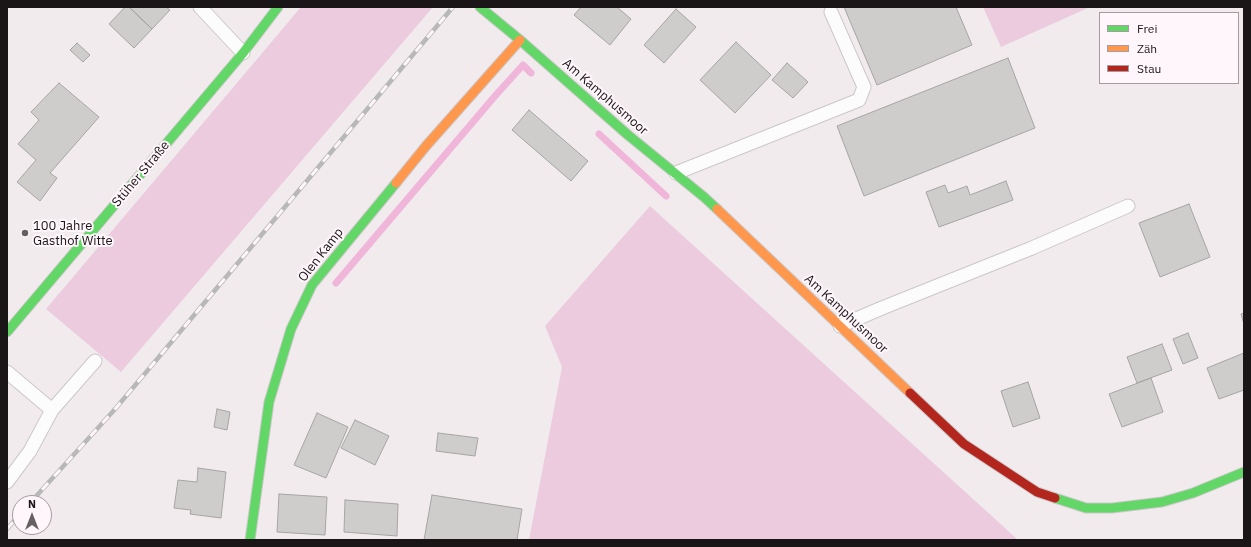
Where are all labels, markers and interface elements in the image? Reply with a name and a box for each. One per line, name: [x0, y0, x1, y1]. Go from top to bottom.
legend: [1099, 12, 1239, 84]
text: Frei: [1137, 21, 1157, 36]
text: Zäh: [1137, 41, 1157, 56]
street label: Am Kamphusmoor: [559, 56, 651, 138]
text: Stau: [1137, 61, 1161, 76]
street label: Stüher Straße: [109, 138, 173, 210]
place label: 100 Jahre Gasthof Witte: [33, 218, 113, 249]
street label: Olen Kamp: [295, 225, 347, 285]
marker: 100 Jahre Gasthof Witte: [20, 228, 30, 238]
street label: Am Kamphusmoor: [801, 271, 891, 357]
north arrow: [12, 495, 52, 535]
text: N: [28, 497, 36, 511]

